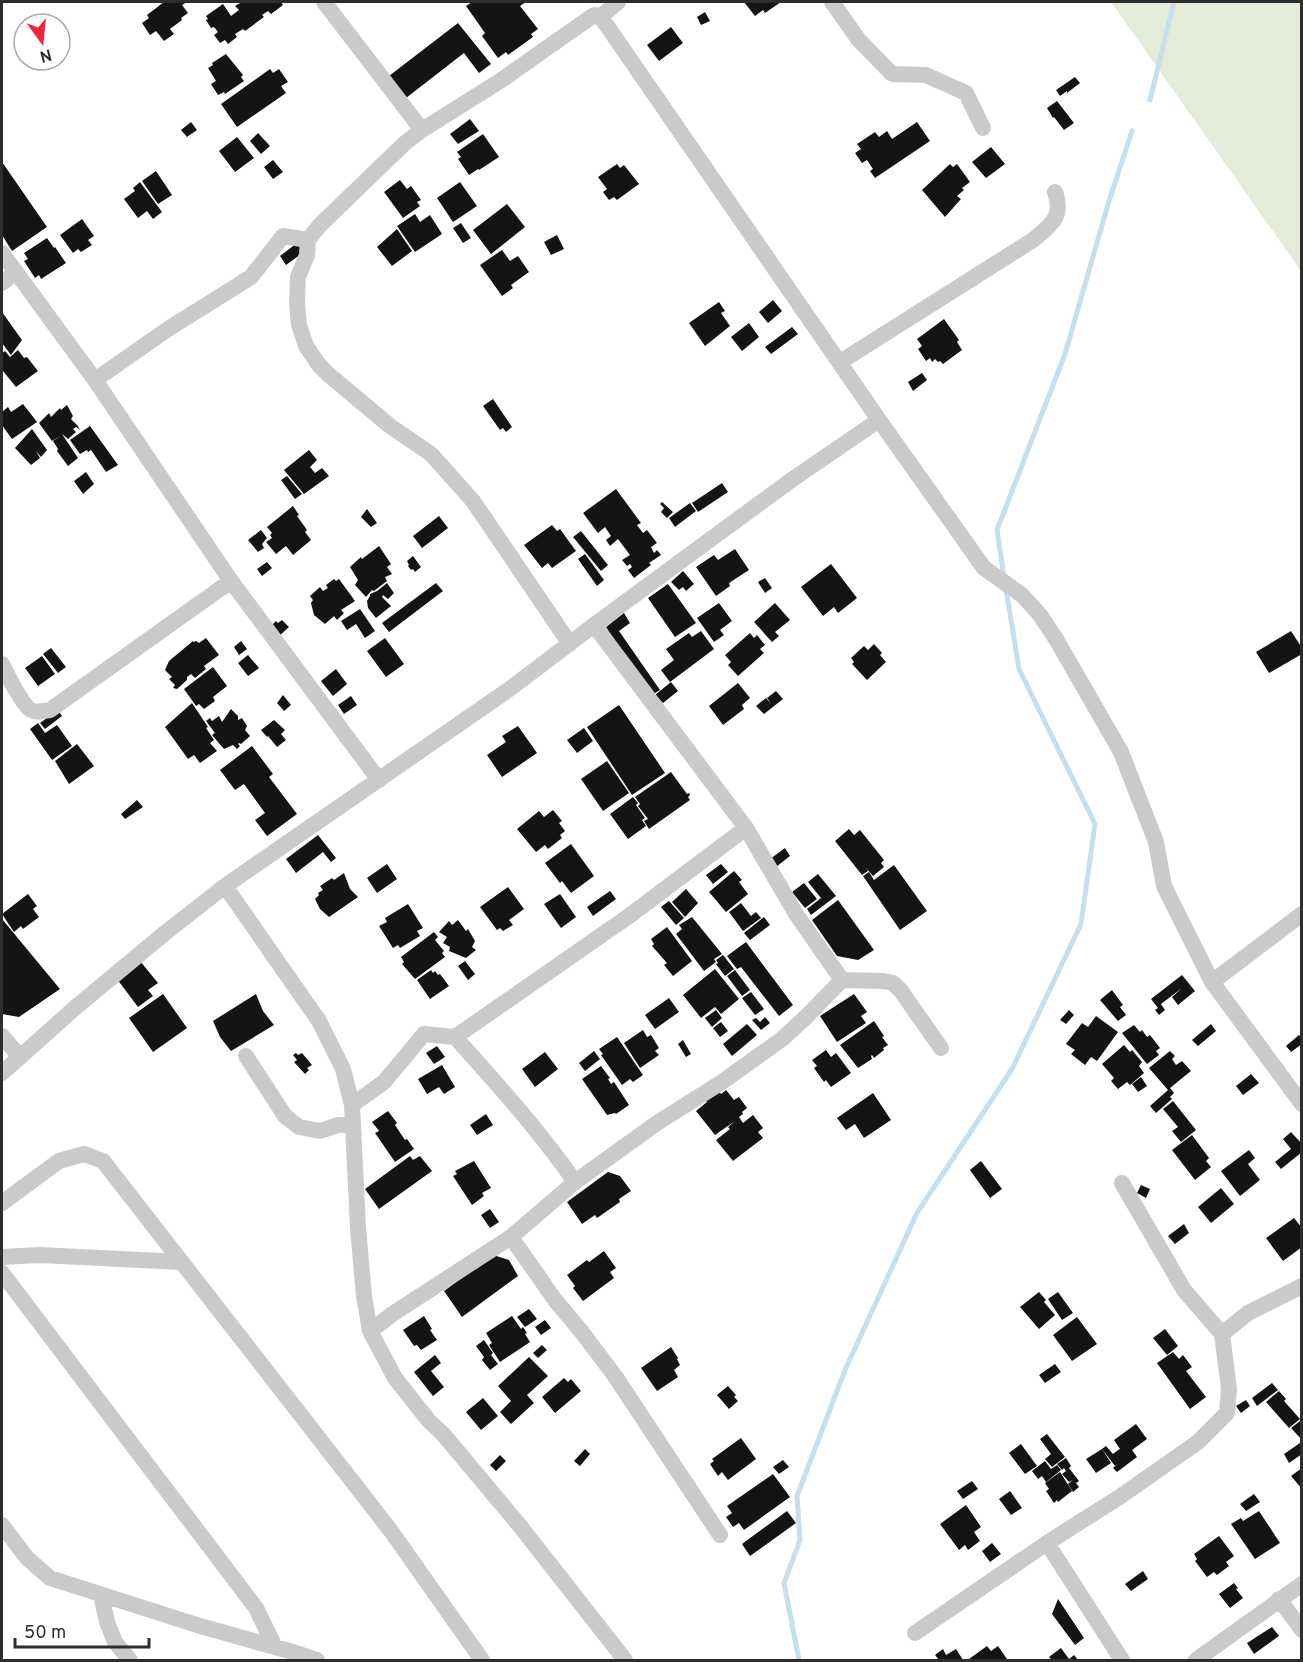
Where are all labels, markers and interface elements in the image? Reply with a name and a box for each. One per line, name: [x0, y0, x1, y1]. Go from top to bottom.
north arrow: [12, 12, 72, 72]
text: N: [37, 43, 54, 66]
scale bar: [15, 1611, 148, 1649]
text: 50 m: [24, 1622, 66, 1645]

